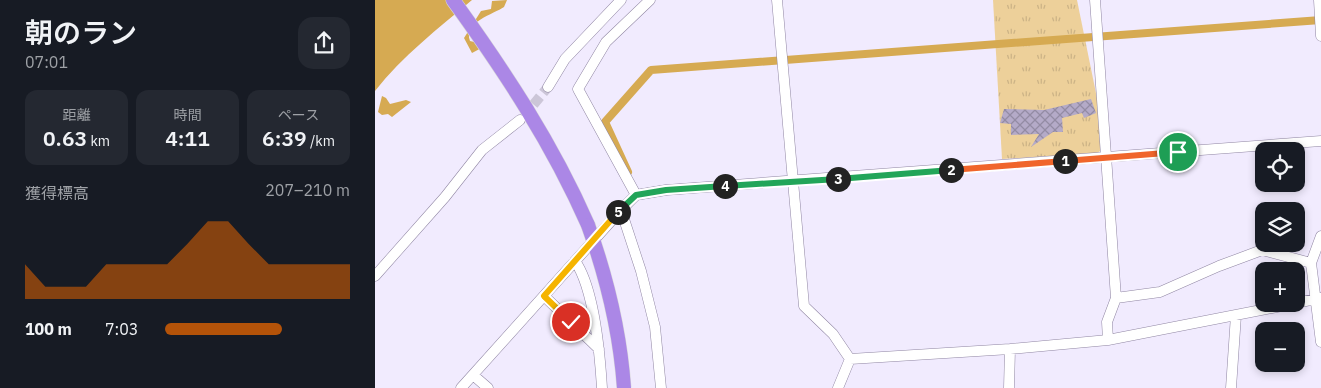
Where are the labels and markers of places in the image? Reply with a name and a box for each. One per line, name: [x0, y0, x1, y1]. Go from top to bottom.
pin: [1157, 131, 1199, 173]
pin: 1: [1053, 148, 1077, 174]
pin: 2: [939, 158, 963, 182]
pin: 3: [825, 166, 851, 192]
pin: 4: [713, 174, 737, 198]
pin: 5: [605, 200, 631, 224]
pin: [550, 301, 592, 343]

